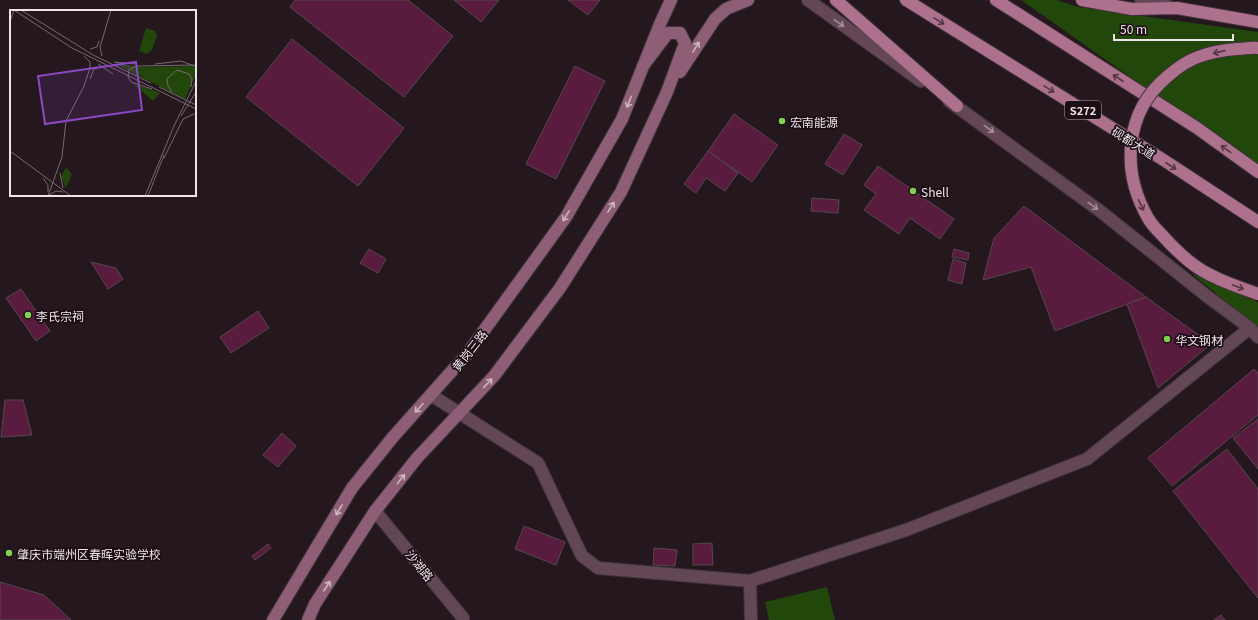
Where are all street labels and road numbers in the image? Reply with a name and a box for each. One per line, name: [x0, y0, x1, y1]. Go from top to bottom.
road number: S272: [1065, 101, 1101, 119]
street label: 砚都大道: [1109, 122, 1159, 162]
street label: 黄岗三路: [448, 326, 490, 374]
street label: 沙湖路: [402, 546, 438, 584]

